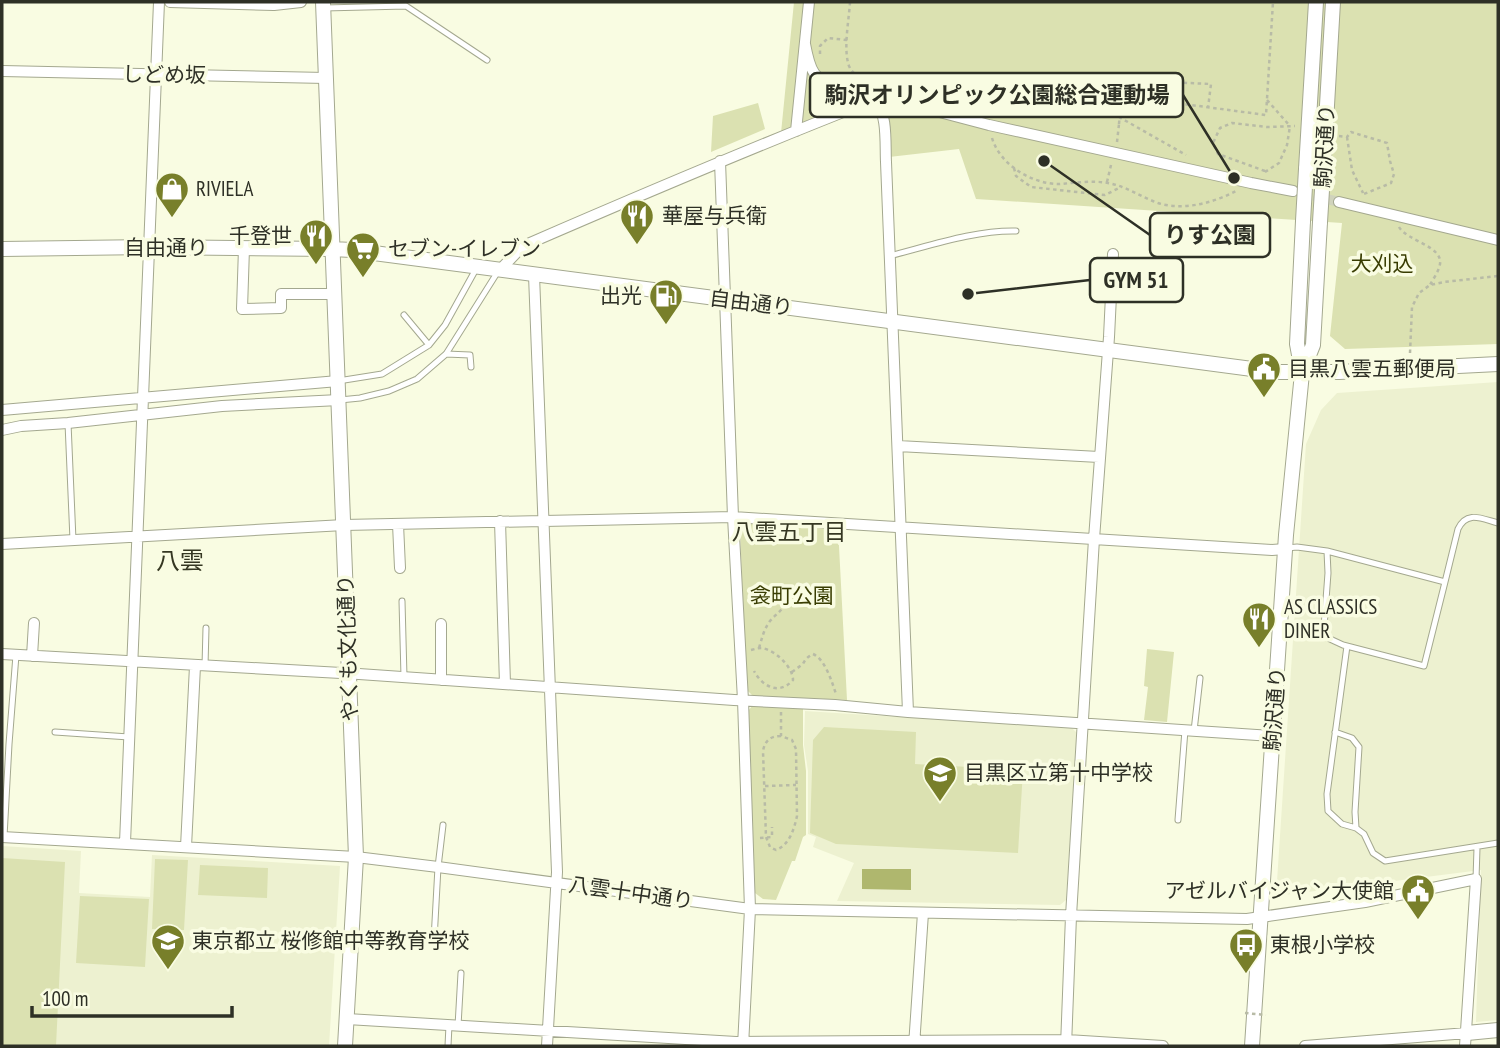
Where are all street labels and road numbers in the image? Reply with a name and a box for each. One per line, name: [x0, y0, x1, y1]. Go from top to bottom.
street label: しどめ坂: [122, 60, 206, 89]
street label: 駒沢通り: [1309, 103, 1340, 189]
street label: 自由通り: [124, 234, 208, 261]
street label: 自由通り: [708, 284, 794, 321]
street label: やくも文化通り: [331, 574, 364, 722]
street label: 駒沢通り: [1258, 666, 1291, 752]
street label: 八雲十中通り: [567, 870, 695, 915]

